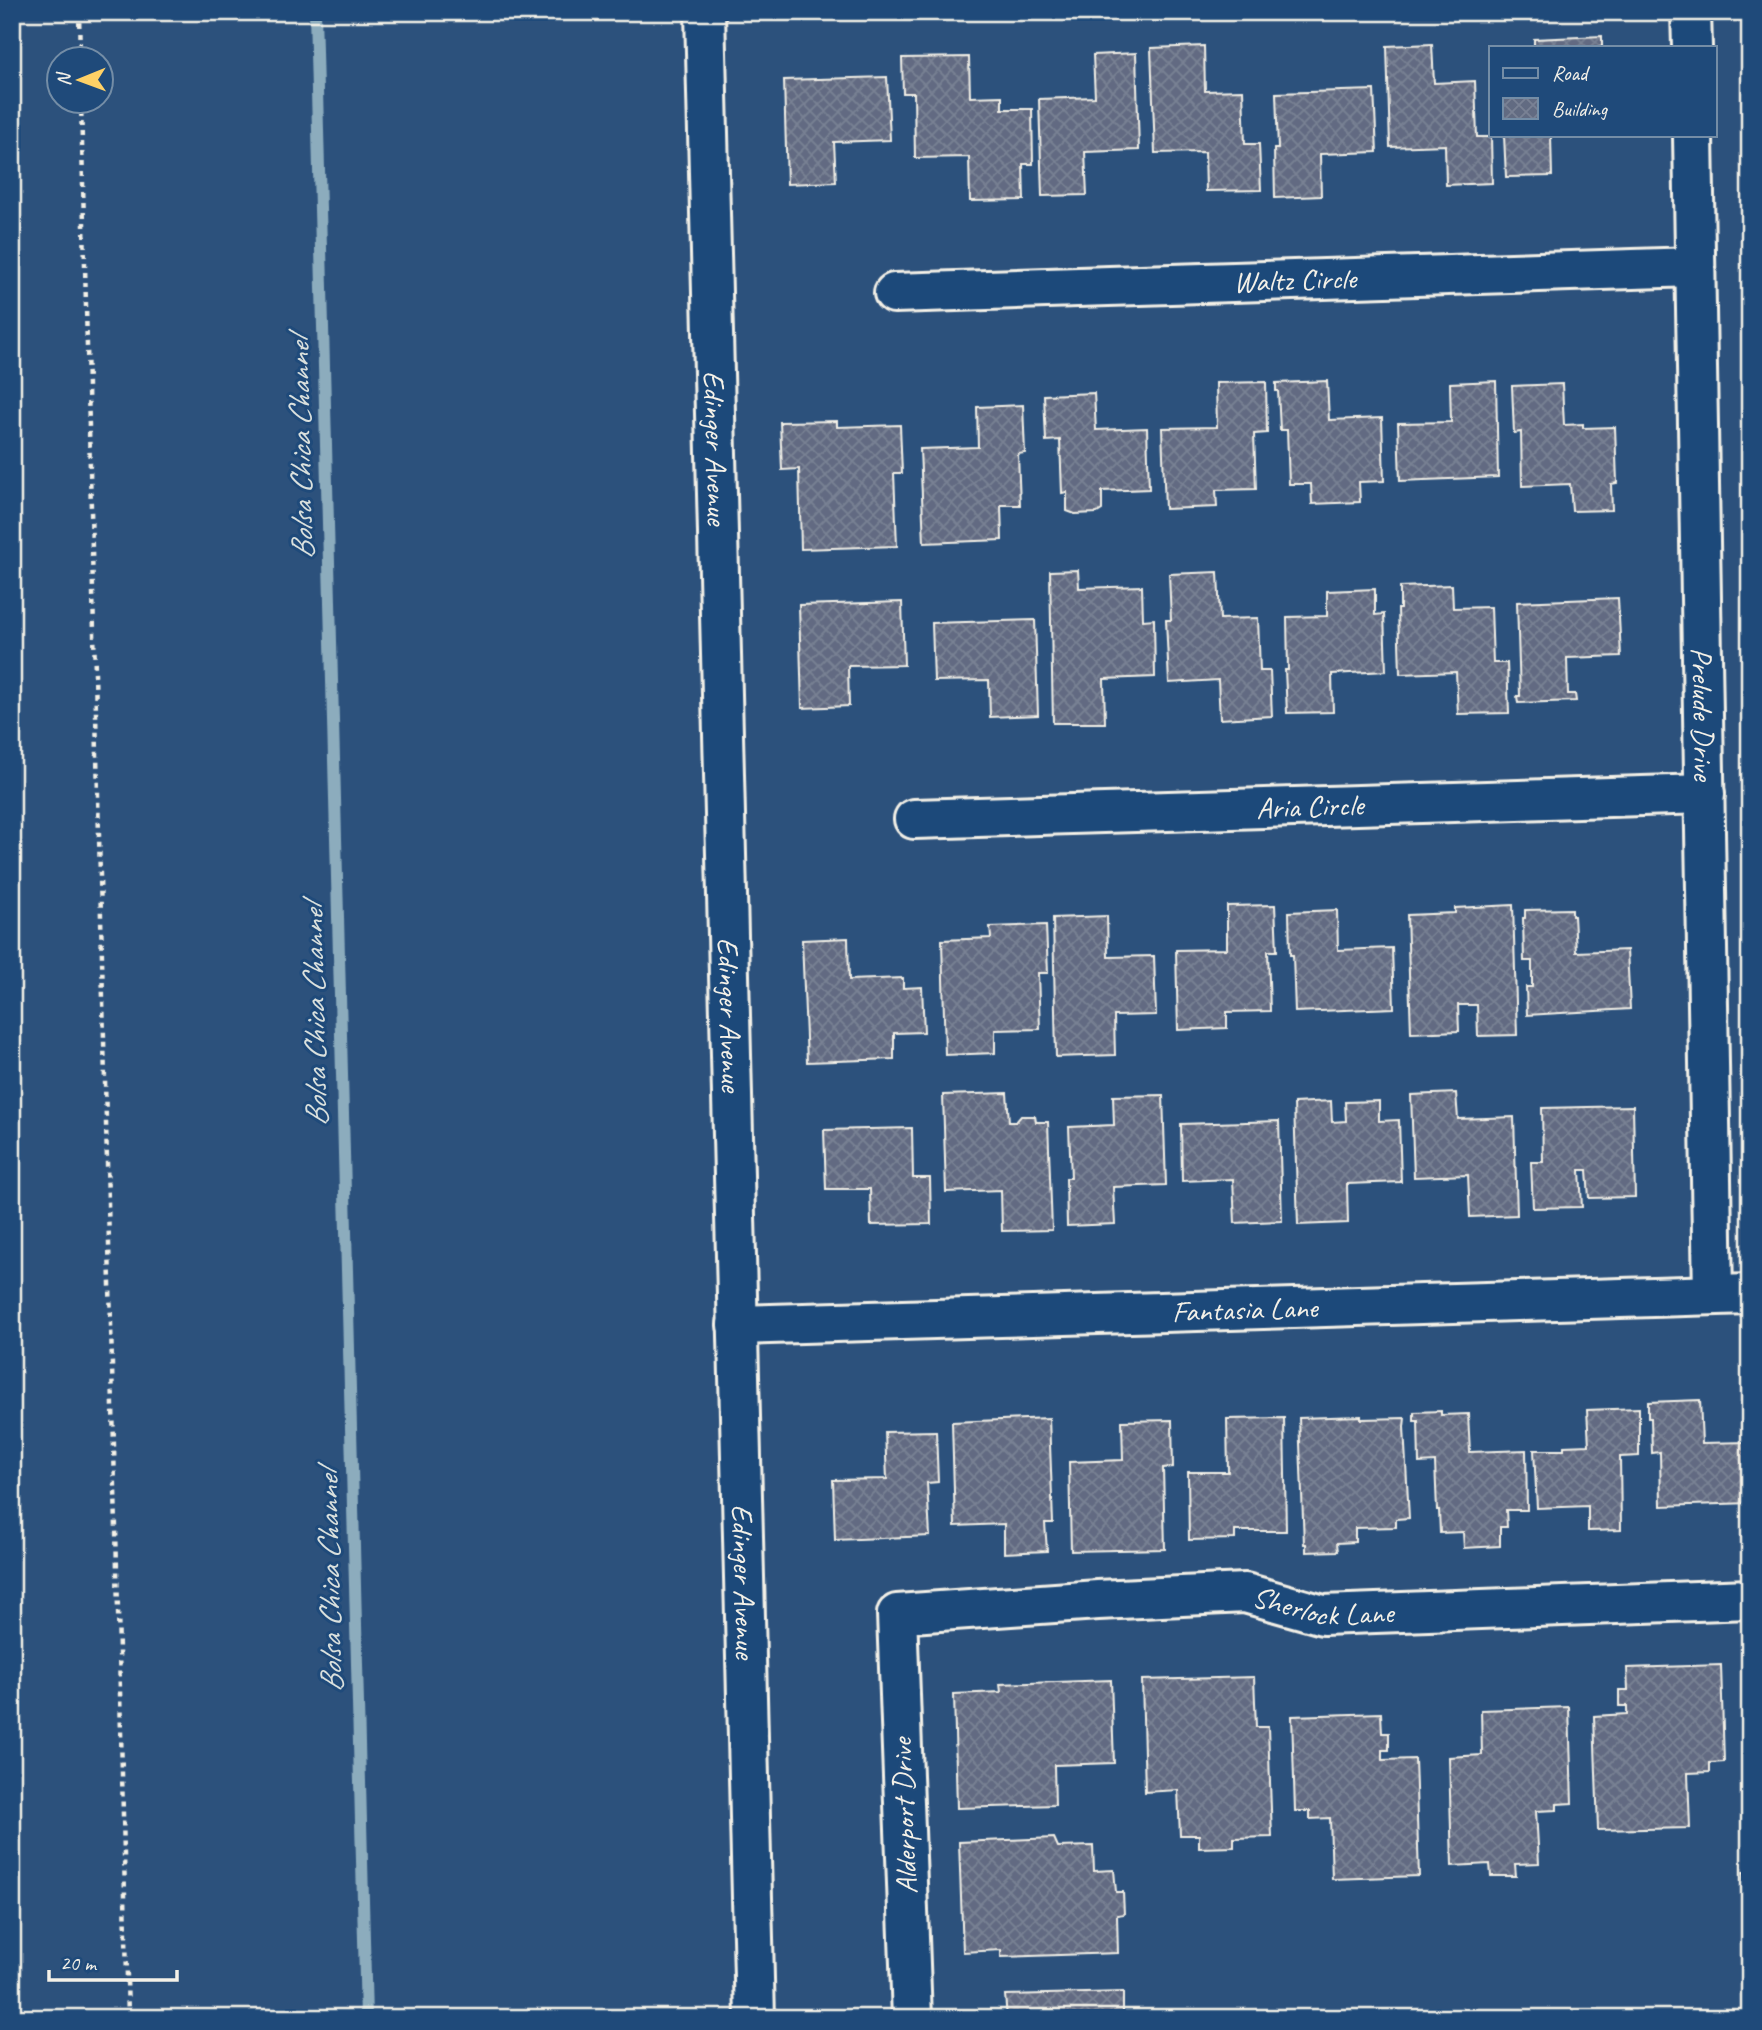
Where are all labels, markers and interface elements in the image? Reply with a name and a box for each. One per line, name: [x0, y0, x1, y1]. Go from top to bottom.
north arrow: [46, 46, 116, 116]
legend: [1489, 46, 1716, 136]
text: Road: [1552, 60, 1591, 86]
text: N: [52, 71, 76, 86]
text: Building: [1552, 96, 1609, 122]
street label: Waltz Circle: [1233, 259, 1359, 301]
water label: Bolsa Chica Channel: [278, 327, 323, 560]
street label: Edinger Avenue: [695, 370, 737, 528]
street label: Prelude Drive: [1683, 647, 1723, 783]
street label: Aria Circle: [1256, 786, 1366, 827]
water label: Bolsa Chica Channel: [292, 894, 337, 1127]
street label: Edinger Avenue: [709, 937, 751, 1095]
street label: Fantasia Lane: [1171, 1288, 1320, 1331]
water label: Bolsa Chica Channel: [307, 1460, 352, 1693]
street label: Edinger Avenue: [723, 1504, 765, 1661]
street label: Sherlock Lane: [1248, 1577, 1396, 1635]
street label: Alderport Drive: [882, 1735, 926, 1895]
scale bar: [49, 1939, 177, 1983]
text: 20 m: [60, 1950, 98, 1976]

